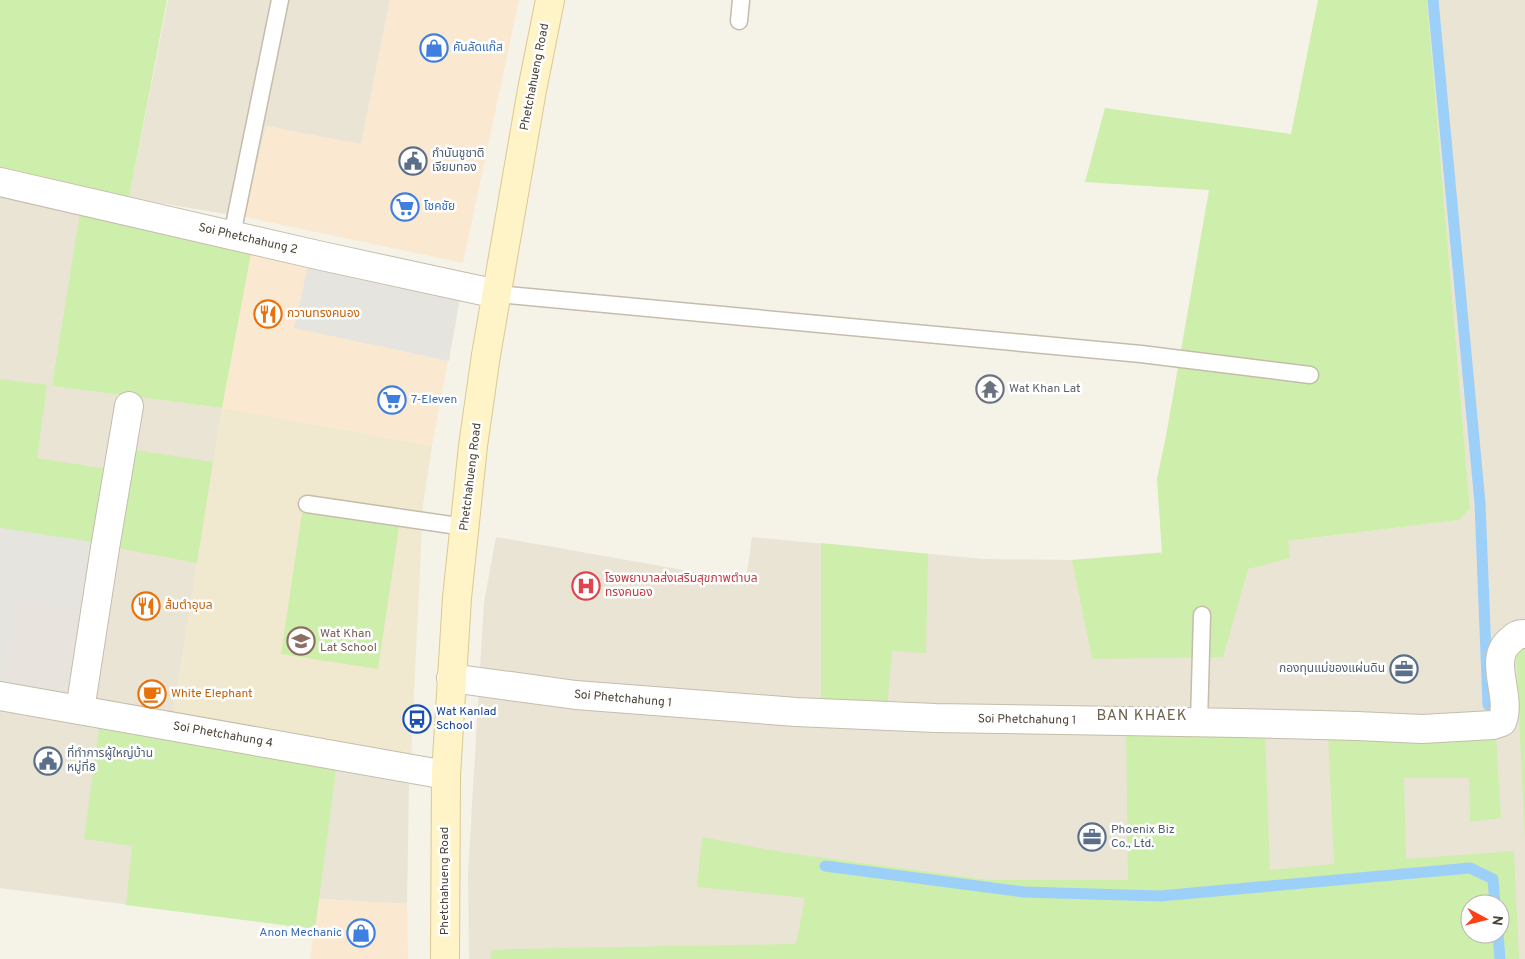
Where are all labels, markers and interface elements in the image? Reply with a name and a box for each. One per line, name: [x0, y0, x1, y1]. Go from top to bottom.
street label: Phetchahueng Road: [517, 22, 553, 132]
shop icon: คันลัดแก๊ส: [419, 33, 449, 63]
place label: คันลัดแก๊ส: [453, 40, 503, 56]
public building icon: กำนันชูชาติ เจียมทอง: [398, 146, 428, 176]
place label: กำนันชูชาติ เจียมทอง: [432, 146, 485, 176]
supermarket icon: โชคชัย: [390, 192, 420, 222]
place label: โชคชัย: [424, 199, 455, 215]
street label: Soi Phetchahung 2: [197, 220, 299, 258]
restaurant icon: กวานทรงคนอง: [253, 299, 283, 329]
place label: กวานทรงคนอง: [287, 306, 360, 322]
temple icon: Wat Khan Lat: [975, 374, 1005, 404]
place label: Wat Khan Lat: [1009, 381, 1080, 397]
supermarket icon: 7-Eleven: [377, 385, 407, 415]
place label: 7-Eleven: [411, 392, 457, 408]
street label: Phetchahueng Road: [456, 422, 486, 532]
hospital icon: โรงพยาบาลส่งเสริมสุขภาพตำบล ทรงคนอง: [571, 571, 601, 601]
place label: โรงพยาบาลส่งเสริมสุขภาพตำบล ทรงคนอง: [605, 571, 758, 601]
restaurant icon: ส้มตำอุบล: [131, 591, 161, 621]
place label: ส้มตำอุบล: [165, 598, 213, 614]
school or university icon: Wat Khan Lat School: [286, 626, 316, 656]
place label: Wat Khan Lat School: [320, 626, 377, 656]
office icon: กองทุนแม่ของแผ่นดิน: [1389, 654, 1419, 684]
place label: กองทุนแม่ของแผ่นดิน: [1279, 661, 1385, 677]
cafe icon: White Elephant: [137, 679, 167, 709]
place label: White Elephant: [171, 686, 253, 702]
street label: Soi Phetchahung 1: [573, 687, 673, 711]
bus stop icon: Wat Kanlad School: [402, 704, 432, 734]
place label: Wat Kanlad School: [436, 704, 497, 734]
district label: BAN KHAEK: [1096, 707, 1188, 726]
street label: Soi Phetchahung 1: [978, 711, 1076, 729]
street label: Soi Phetchahung 4: [172, 718, 274, 752]
place label: ที่ทำการผู้ใหญ่บ้าน หมู่ที่8: [67, 744, 153, 776]
public building icon: ที่ทำการผู้ใหญ่บ้าน หมู่ที่8: [33, 746, 63, 776]
office icon: Phoenix Biz Co., Ltd.: [1077, 822, 1107, 852]
place label: Phoenix Biz Co., Ltd.: [1111, 822, 1175, 852]
street label: Phetchahueng Road: [437, 827, 453, 935]
north arrow: [1460, 894, 1510, 944]
text: N: [1487, 914, 1505, 926]
shop icon: Anon Mechanic: [346, 918, 376, 948]
place label: Anon Mechanic: [259, 925, 342, 941]

